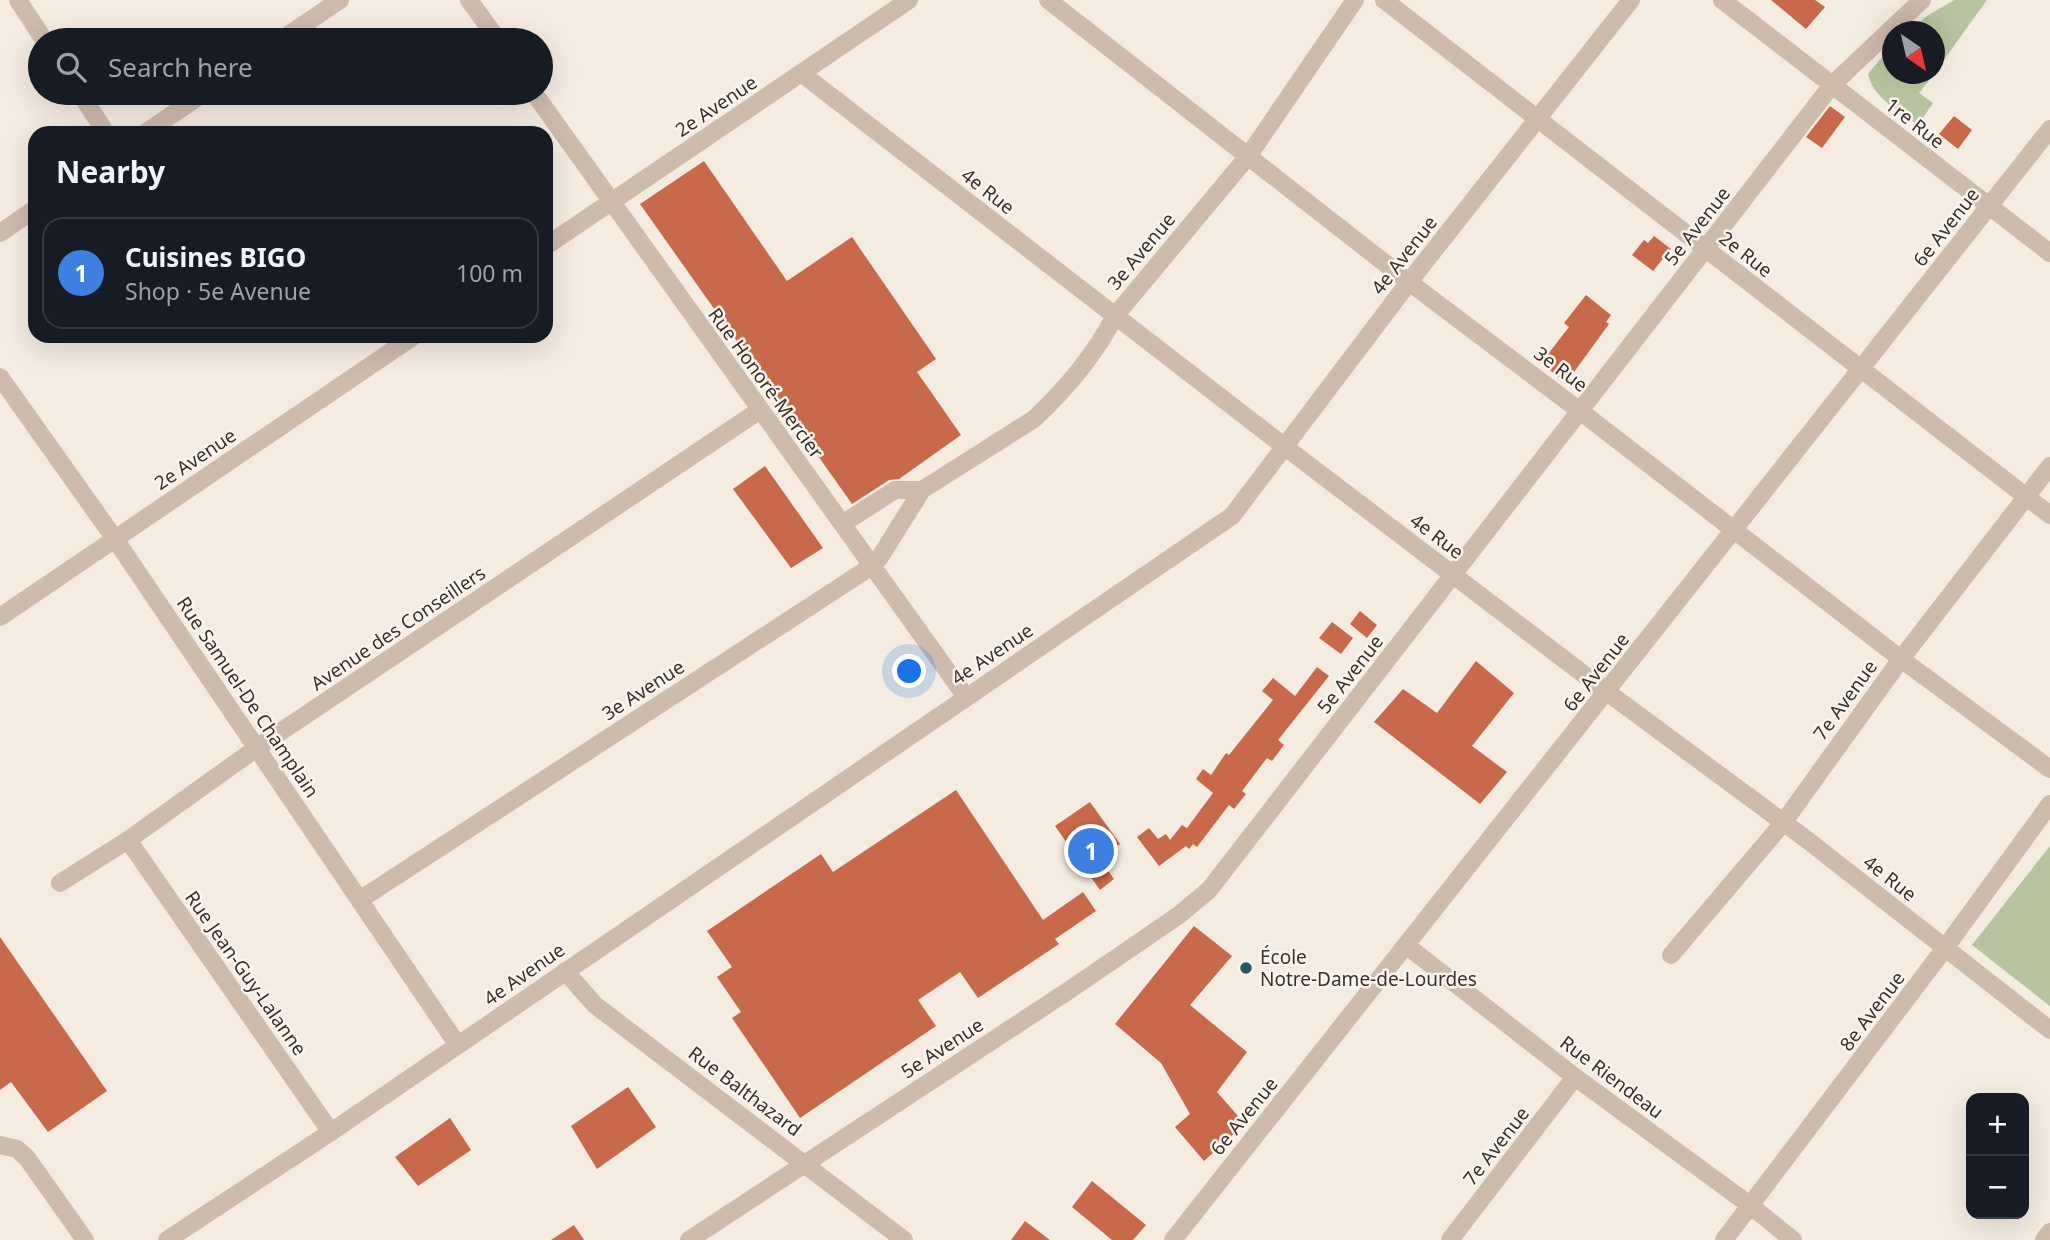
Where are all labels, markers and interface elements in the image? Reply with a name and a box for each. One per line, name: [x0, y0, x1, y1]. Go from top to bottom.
north arrow: [1882, 21, 1945, 84]
search box: [28, 28, 553, 105]
icon: search: [52, 48, 90, 86]
text: Search here: [108, 49, 253, 85]
street label: 2e Avenue: [670, 69, 762, 143]
street label: 1re Rue: [1880, 92, 1950, 154]
text: Nearby: [56, 151, 165, 192]
street label: 4e Rue: [956, 162, 1020, 220]
street label: 5e Avenue: [1658, 181, 1736, 271]
street label: 6e Avenue: [1907, 182, 1985, 272]
street label: 3e Avenue: [1101, 207, 1181, 295]
street label: 4e Avenue: [1365, 210, 1443, 300]
street label: 2e Rue: [1714, 225, 1778, 283]
text: Cuisines BIGO: [125, 239, 306, 275]
text: 1: [74, 257, 88, 289]
text: 100 m: [456, 257, 523, 289]
text: Shop · 5e Avenue: [125, 275, 311, 307]
street label: Rue Honoré-Mercier: [702, 302, 830, 464]
street label: 3e Rue: [1529, 340, 1593, 398]
street label: 2e Avenue: [149, 422, 241, 496]
street label: 4e Rue: [1405, 507, 1469, 565]
street label: Avenue des Conseillers: [306, 560, 490, 696]
street label: Rue Samuel-De Champlain: [171, 591, 325, 803]
street label: 4e Avenue: [946, 617, 1038, 691]
street label: 6e Avenue: [1557, 627, 1635, 717]
street label: 5e Avenue: [1311, 629, 1389, 719]
street label: 3e Avenue: [597, 654, 689, 726]
your location: [892, 654, 926, 688]
street label: 7e Avenue: [1807, 655, 1883, 745]
pin: 1: [1068, 825, 1114, 877]
street label: 4e Rue: [1858, 849, 1922, 907]
street label: Rue Jean-Guy-Lalanne: [179, 886, 313, 1060]
street label: 4e Avenue: [478, 937, 570, 1011]
place label: École Notre-Dame-de-Lourdes: [1260, 944, 1477, 992]
marker: École Notre-Dame-de-Lourdes: [1238, 960, 1254, 976]
street label: 8e Avenue: [1834, 966, 1910, 1056]
street label: 5e Avenue: [896, 1012, 988, 1084]
street label: Rue Riendeau: [1555, 1030, 1669, 1124]
street label: Rue Balthazard: [683, 1040, 807, 1142]
street label: 6e Avenue: [1205, 1072, 1283, 1160]
map controls: [1966, 1093, 2029, 1219]
button: +: [1966, 1093, 2029, 1156]
street label: 7e Avenue: [1457, 1101, 1535, 1191]
button: −: [1966, 1156, 2029, 1219]

